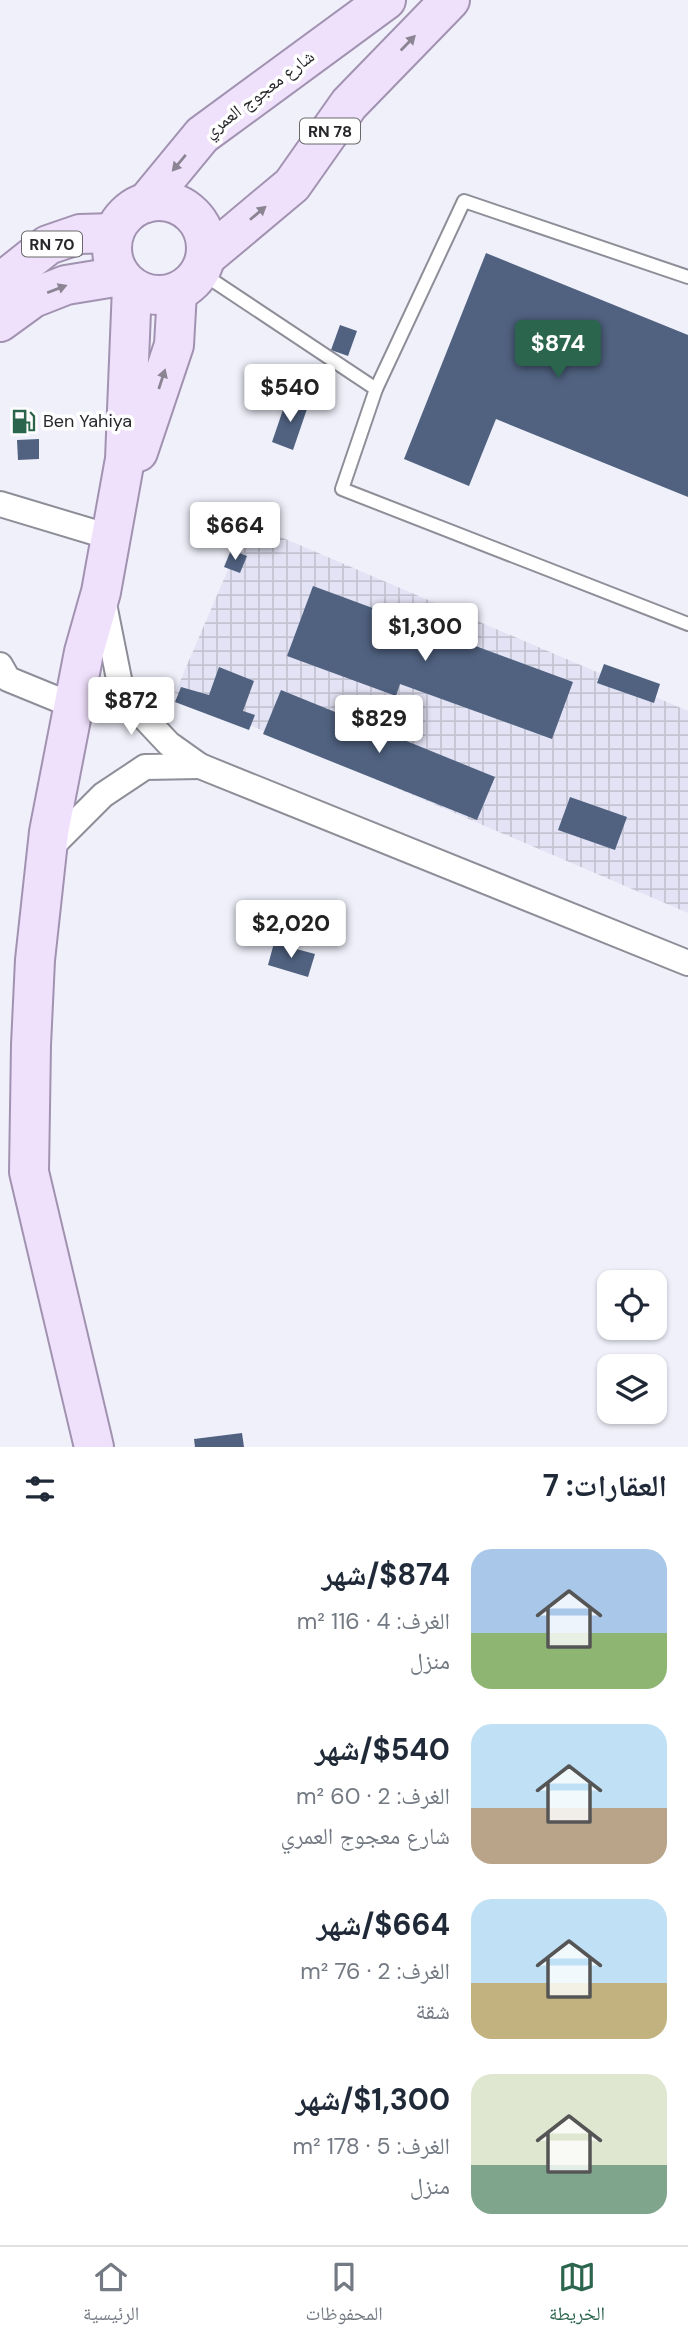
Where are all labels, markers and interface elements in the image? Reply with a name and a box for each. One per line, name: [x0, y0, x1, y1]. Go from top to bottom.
one-way arrow: [399, 35, 415, 52]
street label: شارع معجوج العمري: [199, 44, 321, 146]
road number: RN 78: [300, 119, 360, 144]
one-way arrow: [172, 154, 187, 171]
one-way arrow: [250, 206, 267, 221]
road number: RN 70: [22, 232, 82, 256]
one-way arrow: [46, 283, 67, 294]
pin: $874: [517, 320, 599, 380]
text: $874: [531, 328, 585, 358]
pin: $540: [249, 364, 331, 424]
one-way arrow: [157, 369, 168, 390]
text: $540: [260, 372, 320, 402]
fuel station icon: Ben Yahiya: [9, 407, 37, 435]
place label: Ben Yahiya: [43, 409, 132, 433]
pin: $664: [194, 503, 276, 562]
text: $664: [206, 510, 264, 540]
pin: $1,300: [368, 604, 482, 663]
text: $1,300: [388, 611, 462, 641]
pin: $872: [90, 678, 172, 737]
text: $872: [104, 685, 158, 715]
pin: $829: [338, 696, 420, 755]
text: $829: [351, 703, 407, 733]
pin: $2,020: [234, 900, 348, 960]
text: $2,020: [252, 908, 330, 938]
map controls: [597, 1270, 667, 1424]
button: locate: [597, 1270, 667, 1340]
button: layers: [597, 1354, 667, 1424]
text: العقارات: 7: [543, 1466, 667, 1505]
icon: filters: [21, 1470, 59, 1508]
text: $874/شهر: [322, 1555, 450, 1594]
icon: home: [527, 1577, 611, 1661]
text: الغرف: 4 · 116 m²: [297, 1606, 450, 1636]
text: منزل: [410, 1646, 450, 1676]
text: $540/شهر: [315, 1730, 450, 1769]
icon: home: [527, 1752, 611, 1836]
text: الغرف: 2 · 60 m²: [296, 1781, 450, 1811]
text: شارع معجوج العمري: [280, 1821, 450, 1851]
text: $664/شهر: [317, 1905, 450, 1944]
icon: home: [527, 1927, 611, 2011]
text: الغرف: 2 · 76 m²: [300, 1956, 450, 1986]
text: شقة: [416, 1996, 450, 2026]
text: $1,300/شهر: [296, 2080, 450, 2119]
icon: home: [527, 2102, 611, 2186]
text: الغرف: 5 · 178 m²: [292, 2131, 450, 2161]
text: منزل: [410, 2171, 450, 2201]
tab: الرئيسية: [83, 2258, 139, 2332]
tab: المحفوظات: [306, 2258, 383, 2332]
tab: الخريطة: [549, 2258, 605, 2332]

